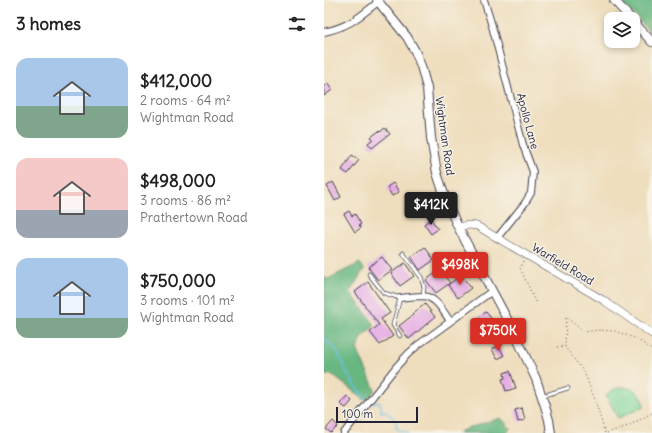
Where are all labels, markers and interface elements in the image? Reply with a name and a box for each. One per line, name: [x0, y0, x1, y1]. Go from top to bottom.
map controls: [604, 12, 640, 48]
button: layers: [604, 12, 640, 48]
text: 3 homes: [16, 13, 81, 35]
icon: filters: [286, 13, 308, 35]
text: $412,000: [140, 70, 212, 92]
icon: home: [48, 74, 96, 122]
street label: Apollo Lane: [514, 91, 542, 151]
text: 2 rooms · 64 m²: [140, 92, 231, 109]
street label: Wightman Road: [433, 96, 458, 177]
text: Wightman Road: [140, 109, 234, 126]
text: $498,000: [140, 170, 216, 192]
icon: home: [48, 174, 96, 222]
text: 3 rooms · 86 m²: [140, 192, 231, 209]
pin: $412K: [403, 192, 459, 226]
text: $412K: [414, 196, 448, 213]
text: Prathertown Road: [140, 209, 248, 226]
street label: Warfield Road: [530, 240, 597, 288]
pin: $498K: [432, 252, 488, 286]
text: $498K: [441, 256, 479, 273]
text: $750,000: [140, 270, 216, 292]
icon: home: [48, 274, 96, 322]
text: 3 rooms · 101 m²: [140, 292, 235, 309]
text: Wightman Road: [140, 309, 234, 326]
pin: $750K: [470, 318, 526, 352]
text: $750K: [479, 322, 517, 339]
scale bar: [336, 405, 418, 424]
text: 100 m: [342, 407, 373, 421]

